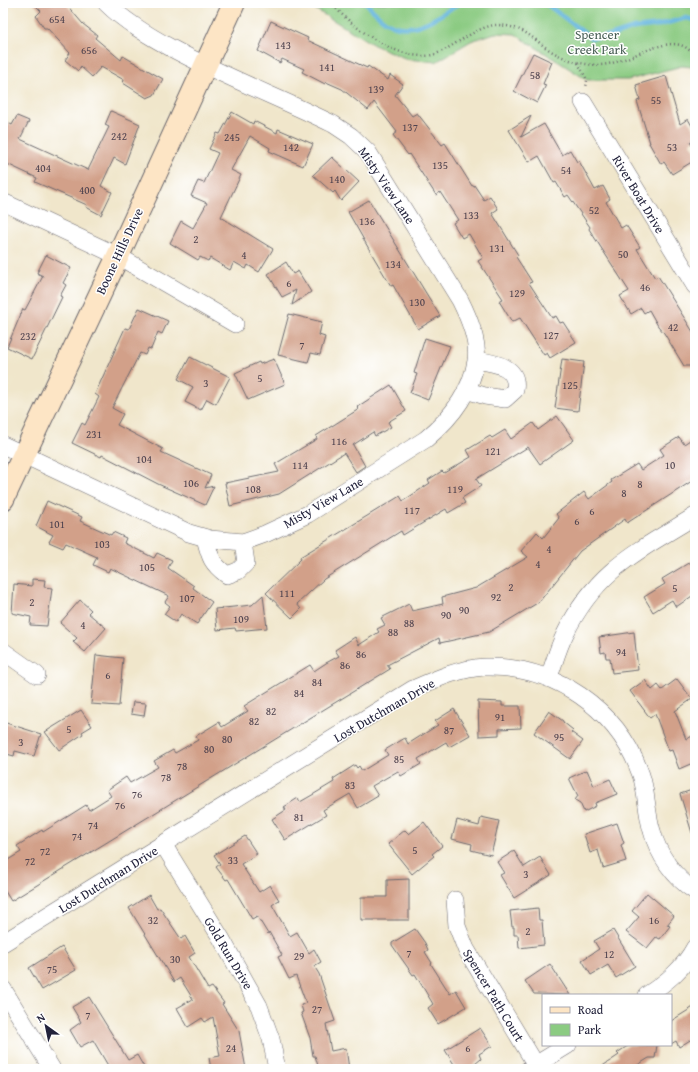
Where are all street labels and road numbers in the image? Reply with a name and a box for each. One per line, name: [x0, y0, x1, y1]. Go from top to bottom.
street label: Misty View Lane: [354, 143, 420, 228]
street label: River Boat Drive: [608, 151, 669, 237]
street label: Boone Hills Drive: [91, 205, 148, 298]
street label: Misty View Lane: [280, 472, 367, 533]
street label: Lost Dutchman Drive: [330, 674, 438, 747]
street label: Lost Dutchman Drive: [55, 841, 162, 918]
street label: Gold Run Drive: [199, 913, 258, 993]
street label: Spencer Path Court: [458, 945, 529, 1046]

